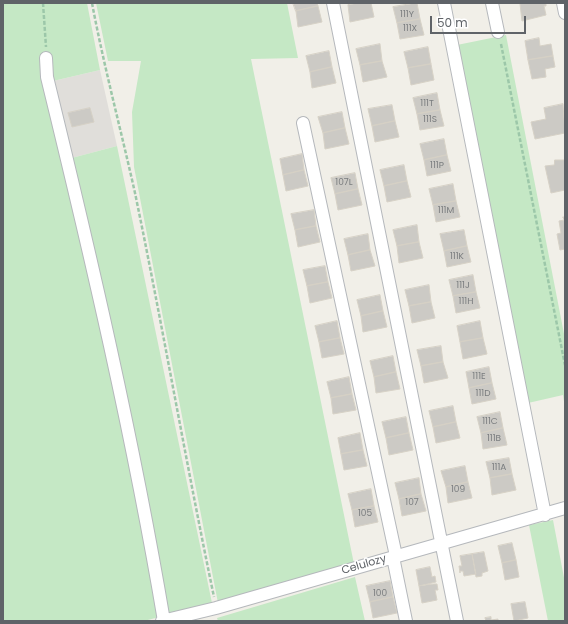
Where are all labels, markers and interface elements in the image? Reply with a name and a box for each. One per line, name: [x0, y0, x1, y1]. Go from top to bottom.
scale bar: [432, 8, 528, 34]
house number: 111Y: [400, 10, 414, 20]
text: 50 m: [437, 14, 468, 31]
house number: 111X: [403, 24, 417, 34]
house number: 111T: [420, 99, 434, 109]
house number: 111S: [423, 115, 437, 125]
house number: 111P: [430, 161, 444, 171]
house number: 107L: [335, 178, 353, 188]
house number: 111M: [438, 206, 454, 216]
house number: 111K: [450, 252, 464, 262]
house number: 111J: [456, 281, 470, 291]
house number: 111H: [459, 297, 473, 307]
house number: 111E: [472, 372, 486, 382]
house number: 111D: [475, 389, 491, 399]
house number: 111C: [482, 417, 498, 427]
house number: 111B: [487, 434, 501, 444]
house number: 111A: [492, 463, 506, 473]
house number: 109: [451, 485, 465, 495]
house number: 107: [405, 498, 419, 508]
house number: 105: [358, 509, 372, 519]
street label: Celulozy: [340, 552, 388, 578]
house number: 100: [373, 589, 387, 599]

